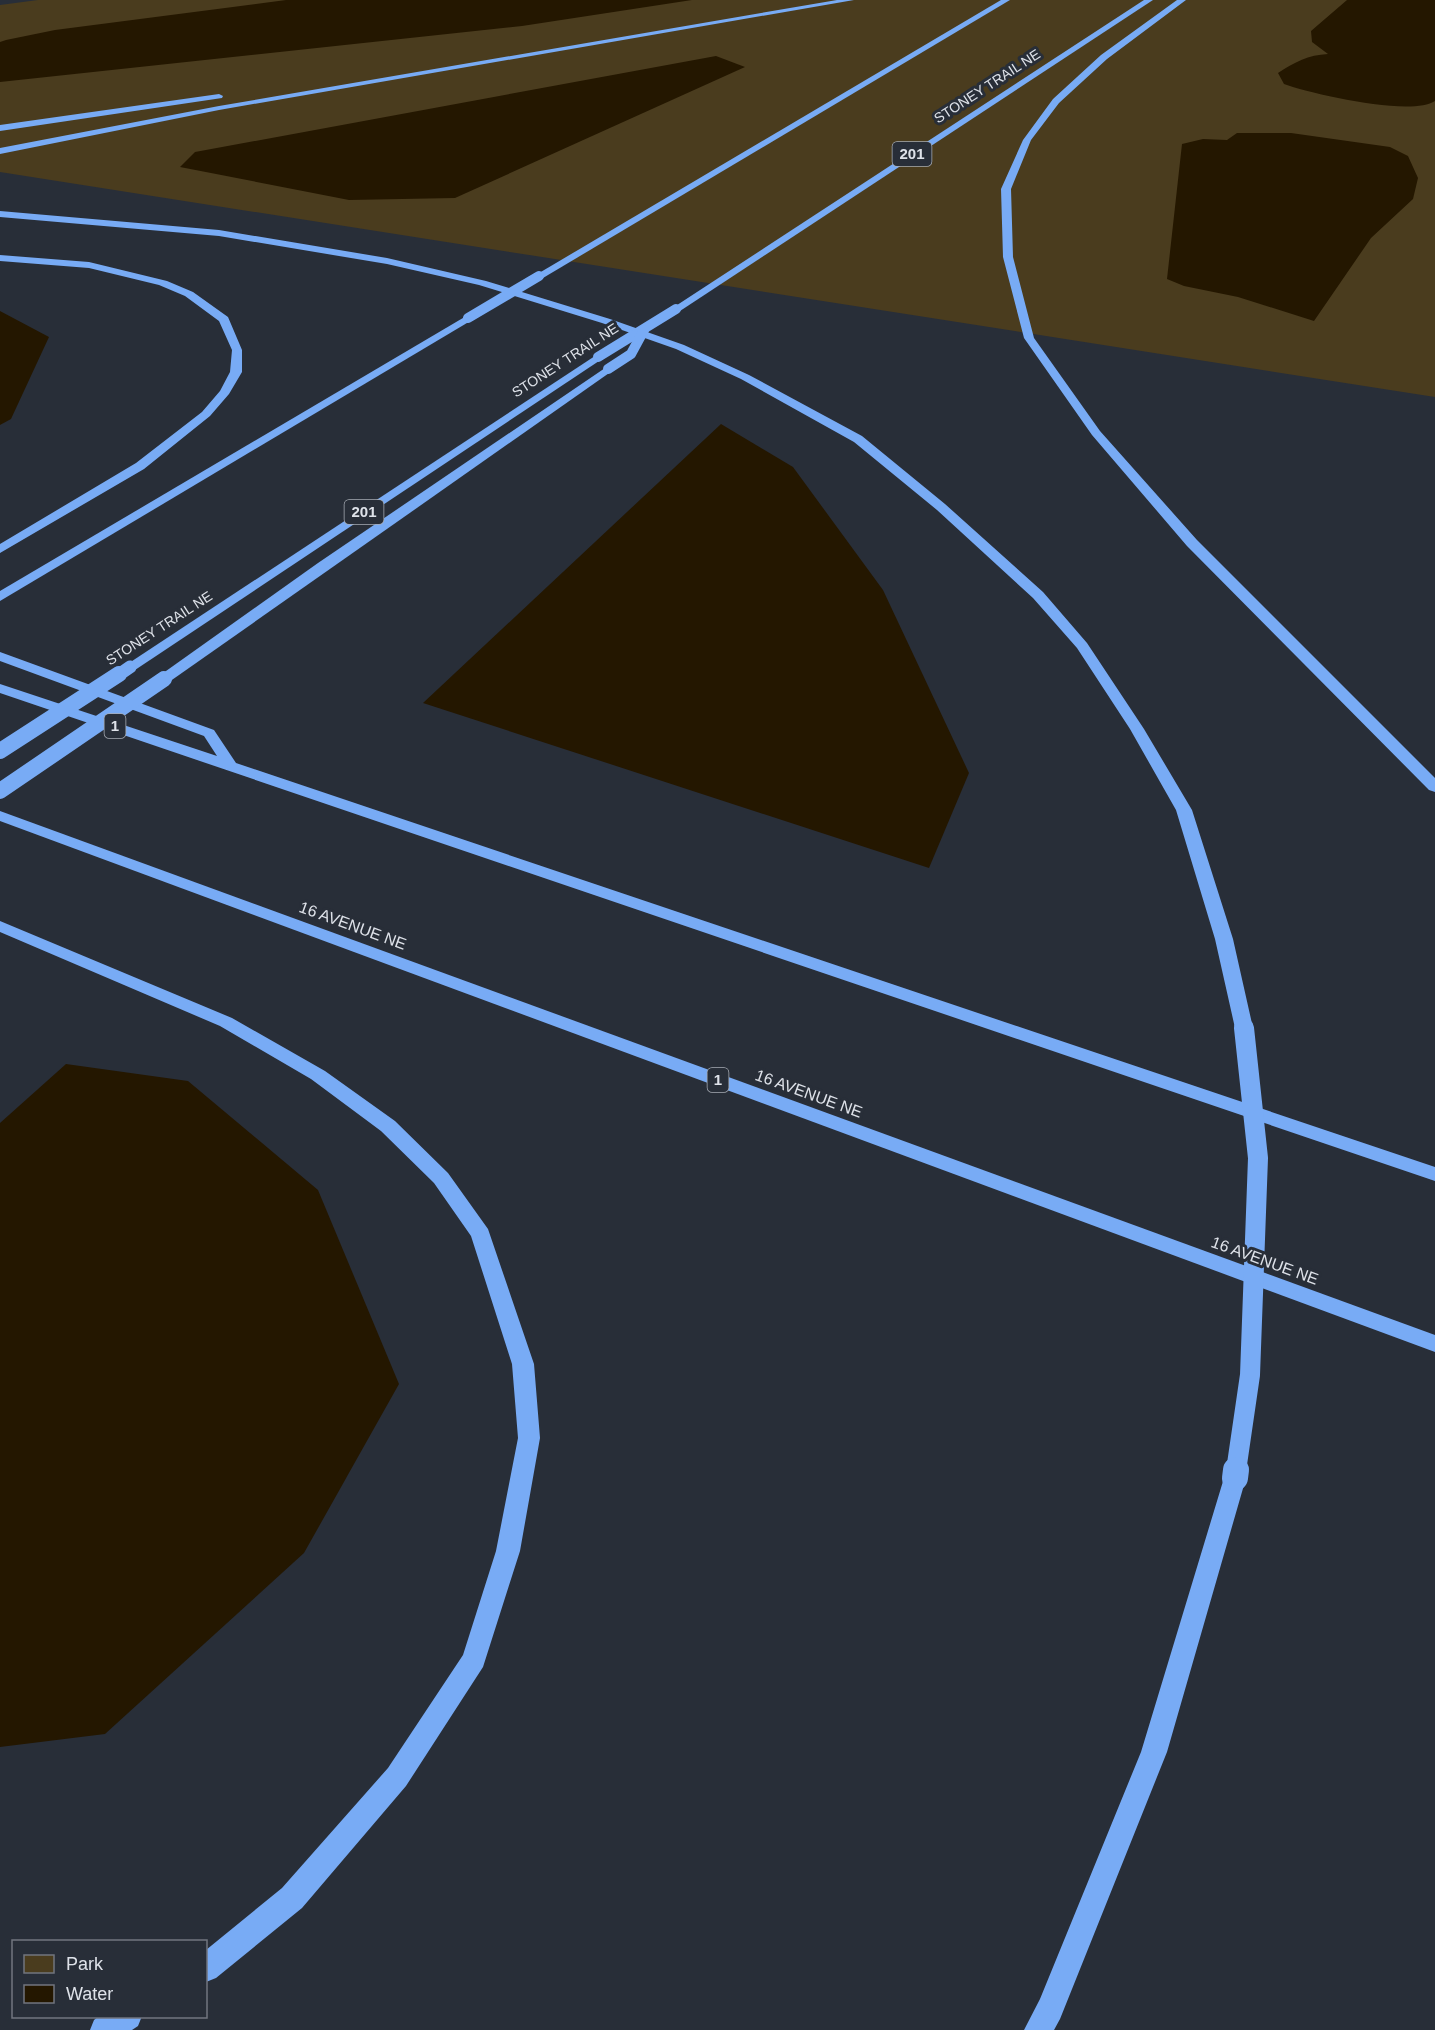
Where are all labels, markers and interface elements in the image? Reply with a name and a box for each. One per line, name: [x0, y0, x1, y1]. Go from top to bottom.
street label: STONEY TRAIL NE: [931, 46, 1043, 126]
road number: 201: [892, 142, 932, 166]
street label: STONEY TRAIL NE: [509, 320, 621, 400]
road number: 201: [344, 500, 384, 524]
street label: STONEY TRAIL NE: [103, 588, 215, 668]
road number: 1: [104, 714, 126, 738]
street label: 16 AVENUE NE: [297, 898, 409, 953]
street label: 16 AVENUE NE: [753, 1066, 865, 1121]
road number: 1: [708, 1068, 728, 1092]
street label: 16 AVENUE NE: [1209, 1233, 1321, 1288]
legend: [12, 1940, 207, 2018]
text: Park: [66, 1954, 104, 1974]
text: Water: [66, 1984, 113, 2004]

